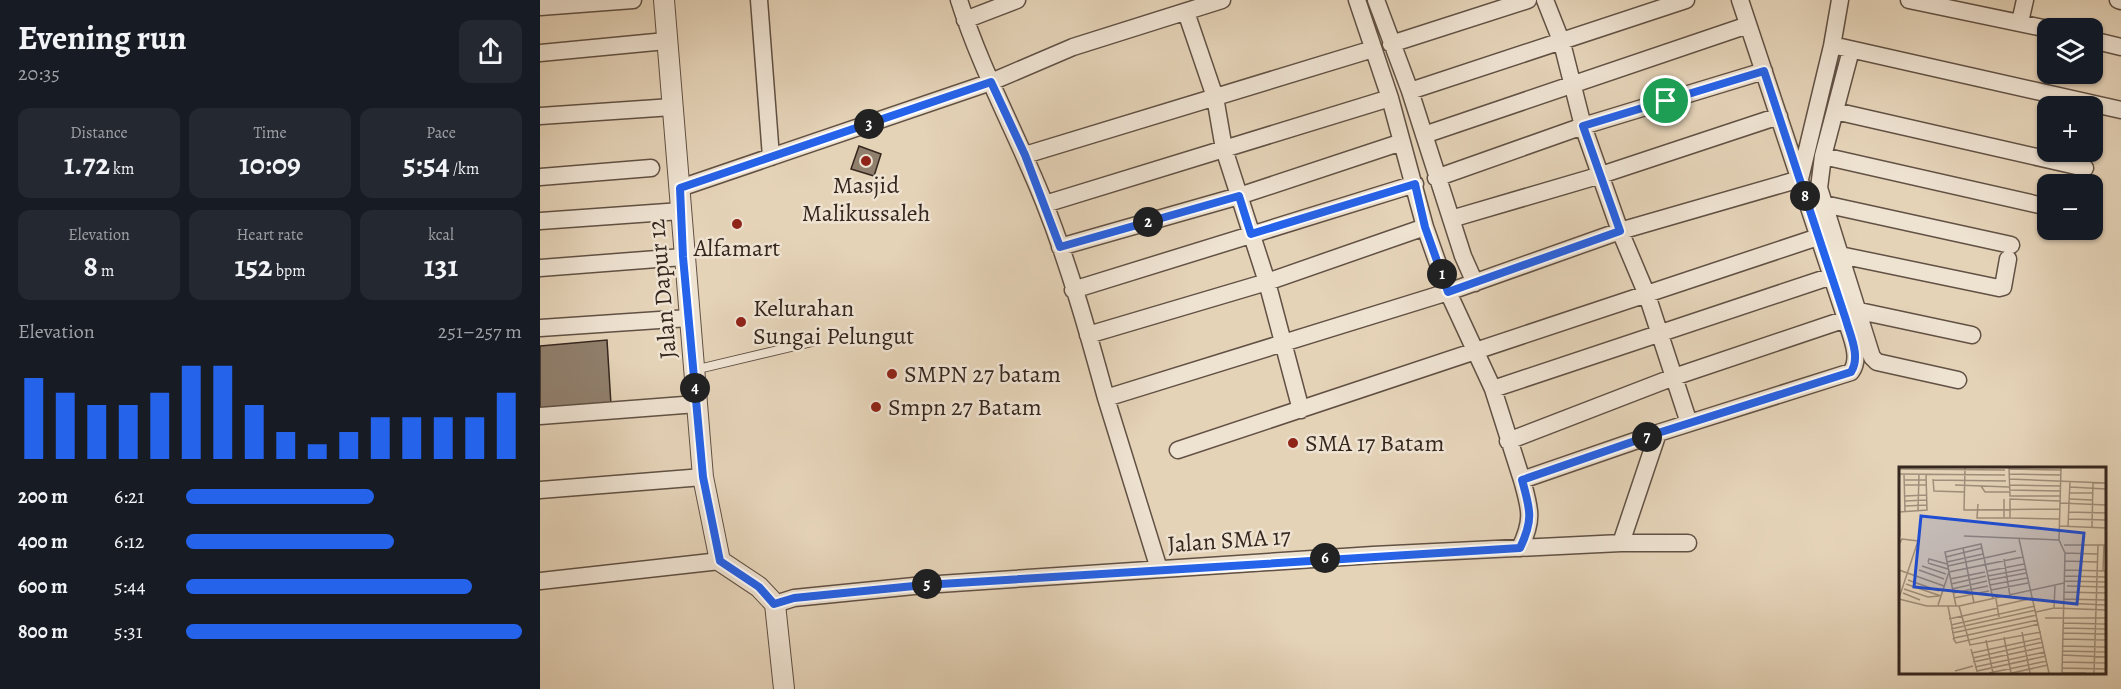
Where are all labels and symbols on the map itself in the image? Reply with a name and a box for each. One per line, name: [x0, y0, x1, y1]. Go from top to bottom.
pin: [1640, 75, 1691, 126]
pin: 3: [854, 109, 884, 139]
marker: Masjid Malikussaleh: [859, 154, 873, 168]
place label: Masjid Malikussaleh: [802, 169, 931, 229]
pin: 8: [1790, 181, 1820, 211]
pin: 2: [1133, 207, 1163, 237]
marker: Alfamart: [730, 217, 744, 231]
street label: Jalan Dapur 12: [640, 218, 684, 360]
place label: Alfamart: [693, 232, 780, 264]
pin: 1: [1427, 259, 1457, 289]
place label: Kelurahan Sungai Pelungut: [753, 292, 914, 352]
marker: Kelurahan Sungai Pelungut: [734, 315, 748, 329]
place label: SMPN 27 batam: [904, 358, 1061, 390]
marker: SMPN 27 batam: [885, 367, 899, 381]
pin: 4: [680, 373, 710, 403]
place label: Smpn 27 Batam: [888, 391, 1042, 423]
marker: Smpn 27 Batam: [869, 400, 883, 414]
pin: 7: [1632, 422, 1662, 452]
place label: SMA 17 Batam: [1305, 427, 1444, 459]
marker: SMA 17 Batam: [1286, 436, 1300, 450]
inset map: [1899, 467, 2106, 674]
street label: Jalan SMA 17: [1166, 520, 1293, 560]
pin: 6: [1310, 543, 1340, 573]
pin: 5: [912, 569, 942, 599]

